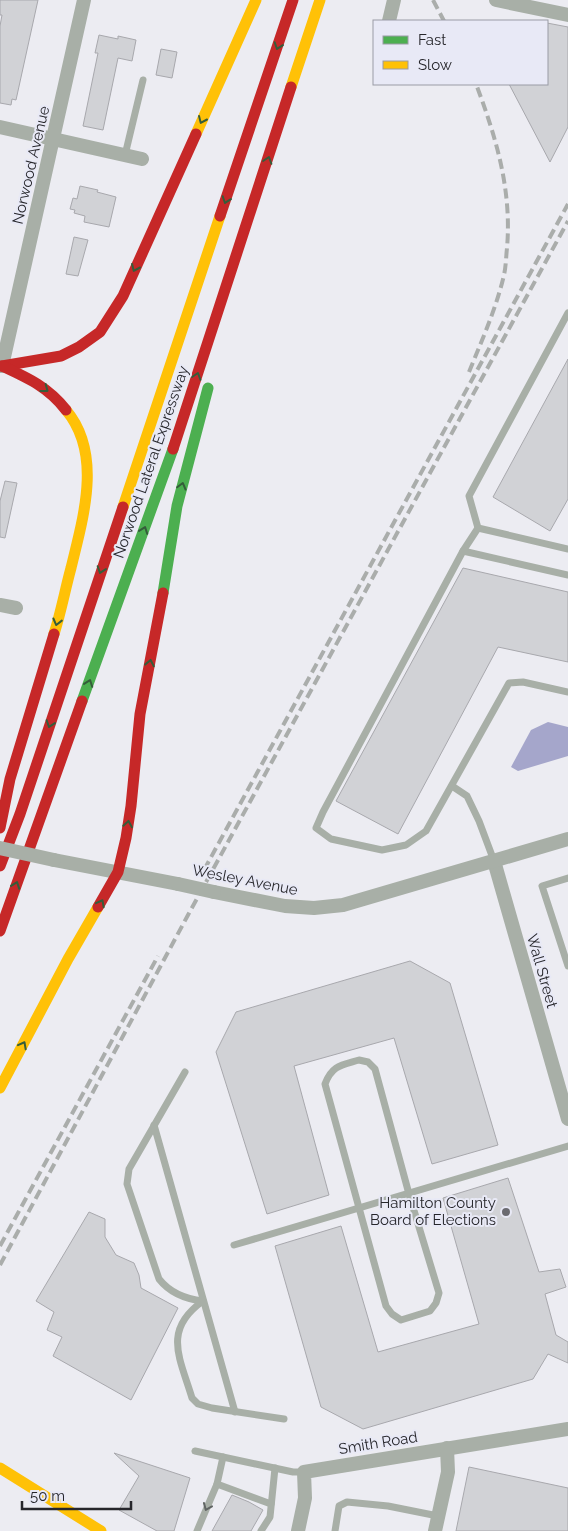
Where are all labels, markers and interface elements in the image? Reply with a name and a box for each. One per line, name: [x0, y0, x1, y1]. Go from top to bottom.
legend: [373, 20, 548, 85]
text: Fast: [418, 31, 446, 49]
one-way arrow: [273, 42, 283, 50]
text: Slow: [418, 56, 452, 74]
street label: Norwood Avenue: [9, 104, 53, 226]
one-way arrow: [198, 115, 209, 124]
one-way arrow: [262, 156, 272, 165]
one-way arrow: [221, 196, 231, 204]
one-way arrow: [131, 263, 142, 272]
street label: Norwood Lateral Expressway: [110, 363, 192, 561]
one-way arrow: [191, 372, 201, 381]
one-way arrow: [39, 383, 49, 392]
one-way arrow: [177, 483, 187, 491]
one-way arrow: [138, 526, 148, 534]
one-way arrow: [97, 565, 107, 574]
one-way arrow: [52, 617, 63, 626]
one-way arrow: [144, 659, 154, 668]
one-way arrow: [83, 679, 93, 687]
one-way arrow: [46, 719, 56, 728]
one-way arrow: [123, 820, 133, 829]
street label: Wesley Avenue: [191, 861, 299, 899]
one-way arrow: [10, 881, 20, 890]
one-way arrow: [95, 899, 105, 908]
street label: Wall Street: [523, 932, 561, 1010]
one-way arrow: [17, 1041, 27, 1050]
place label: Hamilton County Board of Elections: [370, 1194, 496, 1229]
marker: Hamilton County Board of Elections: [500, 1206, 512, 1218]
street label: Smith Road: [337, 1428, 419, 1458]
scale bar: [22, 1478, 131, 1510]
text: 50 m: [30, 1487, 65, 1505]
one-way arrow: [203, 1502, 213, 1511]

